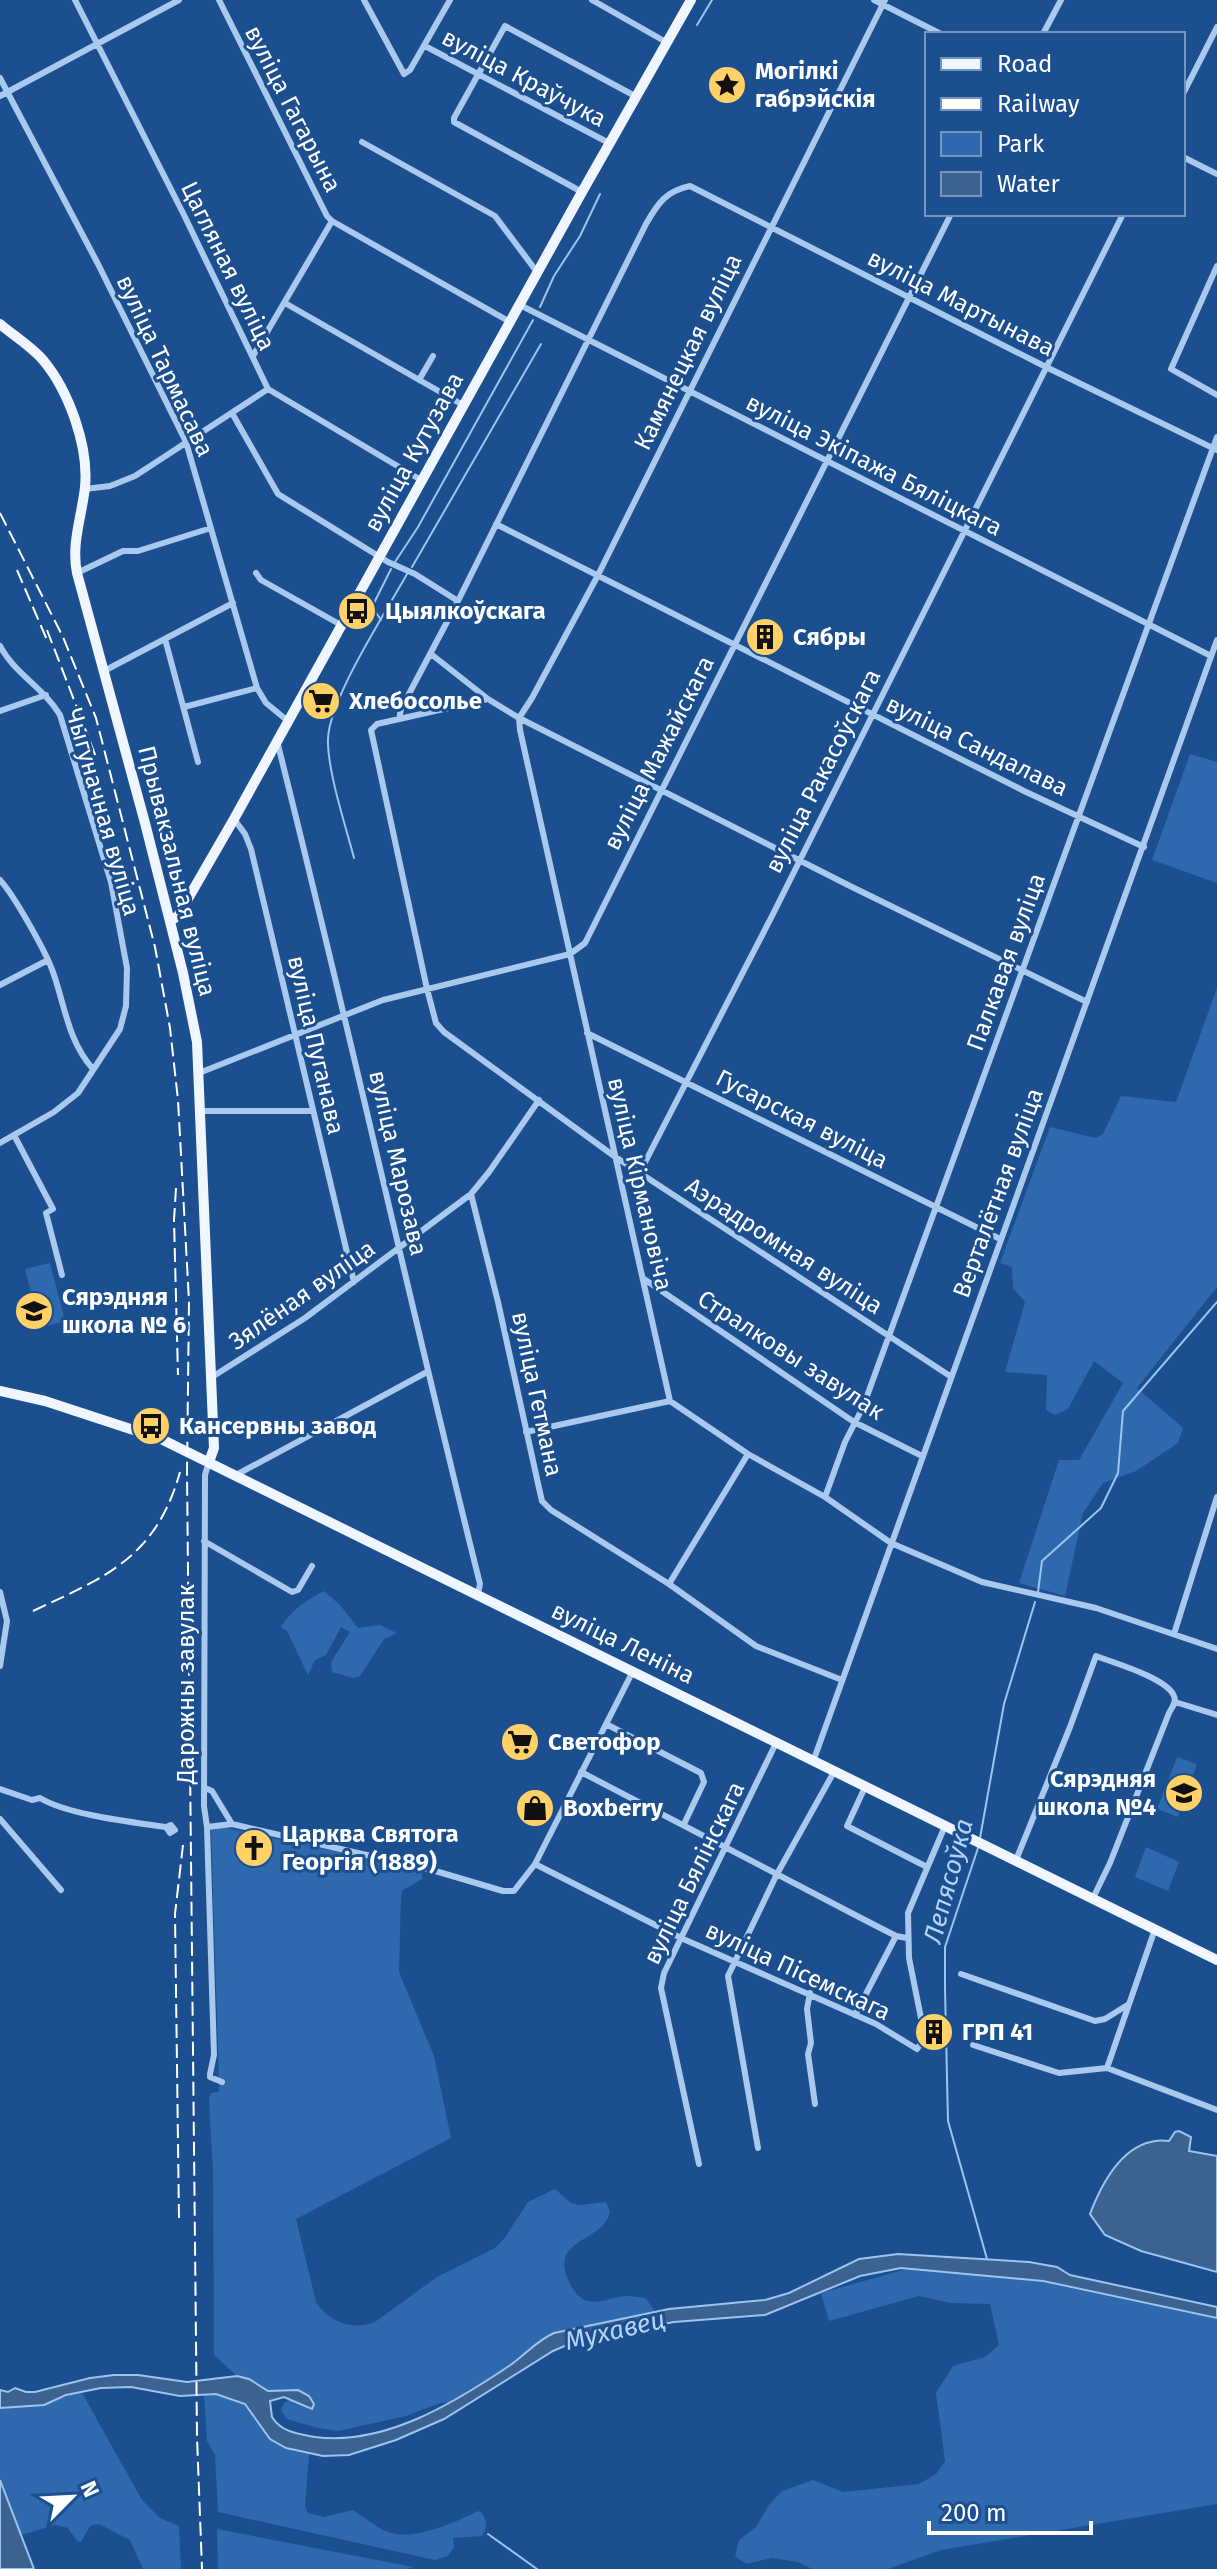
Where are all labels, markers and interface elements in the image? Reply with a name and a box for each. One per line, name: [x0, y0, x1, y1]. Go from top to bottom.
street label: вуліца Гагарына: [239, 21, 347, 197]
street label: вуліца Краўчука: [437, 23, 611, 133]
legend: [925, 32, 1185, 216]
text: Road: [997, 50, 1052, 78]
place label: Могілкі габрэйскія: [755, 57, 876, 113]
place icon: Могілкі габрэйскія: [706, 64, 748, 106]
text: Railway: [997, 90, 1080, 118]
text: Park: [997, 130, 1045, 158]
text: Water: [997, 170, 1061, 198]
street label: Цагляная вуліца: [175, 177, 281, 355]
street label: вуліца Мартынава: [863, 244, 1059, 362]
street label: Камянецкая вуліца: [628, 249, 748, 455]
street label: вуліца Тармасава: [111, 271, 219, 461]
street label: вуліца Кутузава: [359, 367, 469, 537]
street label: вуліца Экіпажа Бяліцкага: [741, 388, 1007, 542]
bus stop icon: Цыялкоўскага: [336, 590, 378, 632]
place label: Цыялкоўскага: [385, 597, 546, 625]
building icon: Сябры: [744, 616, 786, 658]
place label: Сябры: [793, 623, 866, 651]
street label: вуліца Мажайскага: [598, 651, 720, 855]
street label: вуліца Ракасоўскага: [759, 664, 887, 878]
supermarket icon: Хлебосолье: [300, 680, 342, 722]
place label: Хлебосолье: [348, 687, 482, 715]
street label: вуліца Сандалава: [881, 690, 1073, 802]
street label: Чыгуначная вуліца: [60, 705, 146, 919]
street label: Прывакзальная вуліца: [132, 743, 222, 999]
street label: Палкавая вуліца: [961, 870, 1051, 1054]
street label: вуліца Пуганава: [282, 953, 350, 1137]
street label: Гусарская вуліца: [711, 1064, 893, 1174]
street label: вуліца Марозава: [363, 1068, 433, 1258]
street label: вуліца Кірмановіча: [602, 1075, 678, 1293]
street label: Верталётная вуліца: [947, 1085, 1049, 1301]
street label: Аэрадромная вуліца: [680, 1172, 888, 1320]
street label: Зялёная вуліца: [224, 1234, 380, 1356]
place label: Сярэдняя школа № 6: [62, 1283, 186, 1339]
street label: Стралковы завулак: [693, 1284, 890, 1426]
school or university icon: Сярэдняя школа № 6: [13, 1290, 55, 1332]
street label: вуліца Гетмана: [506, 1309, 568, 1479]
bus stop icon: Кансервны завод: [130, 1405, 172, 1447]
place label: Кансервны завод: [179, 1412, 377, 1440]
street label: Дарожны завулак: [172, 1583, 200, 1785]
street label: вуліца Леніна: [547, 1596, 699, 1690]
supermarket icon: Светофор: [499, 1721, 541, 1763]
place label: Светофор: [548, 1728, 661, 1756]
place label: Сярэдняя школа №4: [1037, 1765, 1156, 1821]
school or university icon: Сярэдняя школа №4: [1163, 1772, 1205, 1814]
street label: вуліца Бялінскага: [638, 1777, 750, 1969]
shop icon: Boxberry: [514, 1787, 556, 1829]
place label: Boxberry: [563, 1794, 664, 1822]
water label: Лепясоўка: [917, 1816, 980, 1948]
place label: Царква Святога Георгія (1889): [282, 1820, 459, 1876]
church icon: Царква Святога Георгія (1889): [233, 1827, 275, 1869]
street label: вуліца Пісемскага: [701, 1916, 895, 2026]
building icon: ГРП 41: [913, 2011, 955, 2053]
place label: ГРП 41: [962, 2018, 1033, 2046]
water label: Мухавец: [562, 2304, 668, 2357]
north arrow: [32, 2457, 112, 2537]
text: N: [75, 2477, 105, 2501]
scale bar: [929, 2485, 1091, 2535]
text: 200 m: [941, 2499, 1007, 2527]

